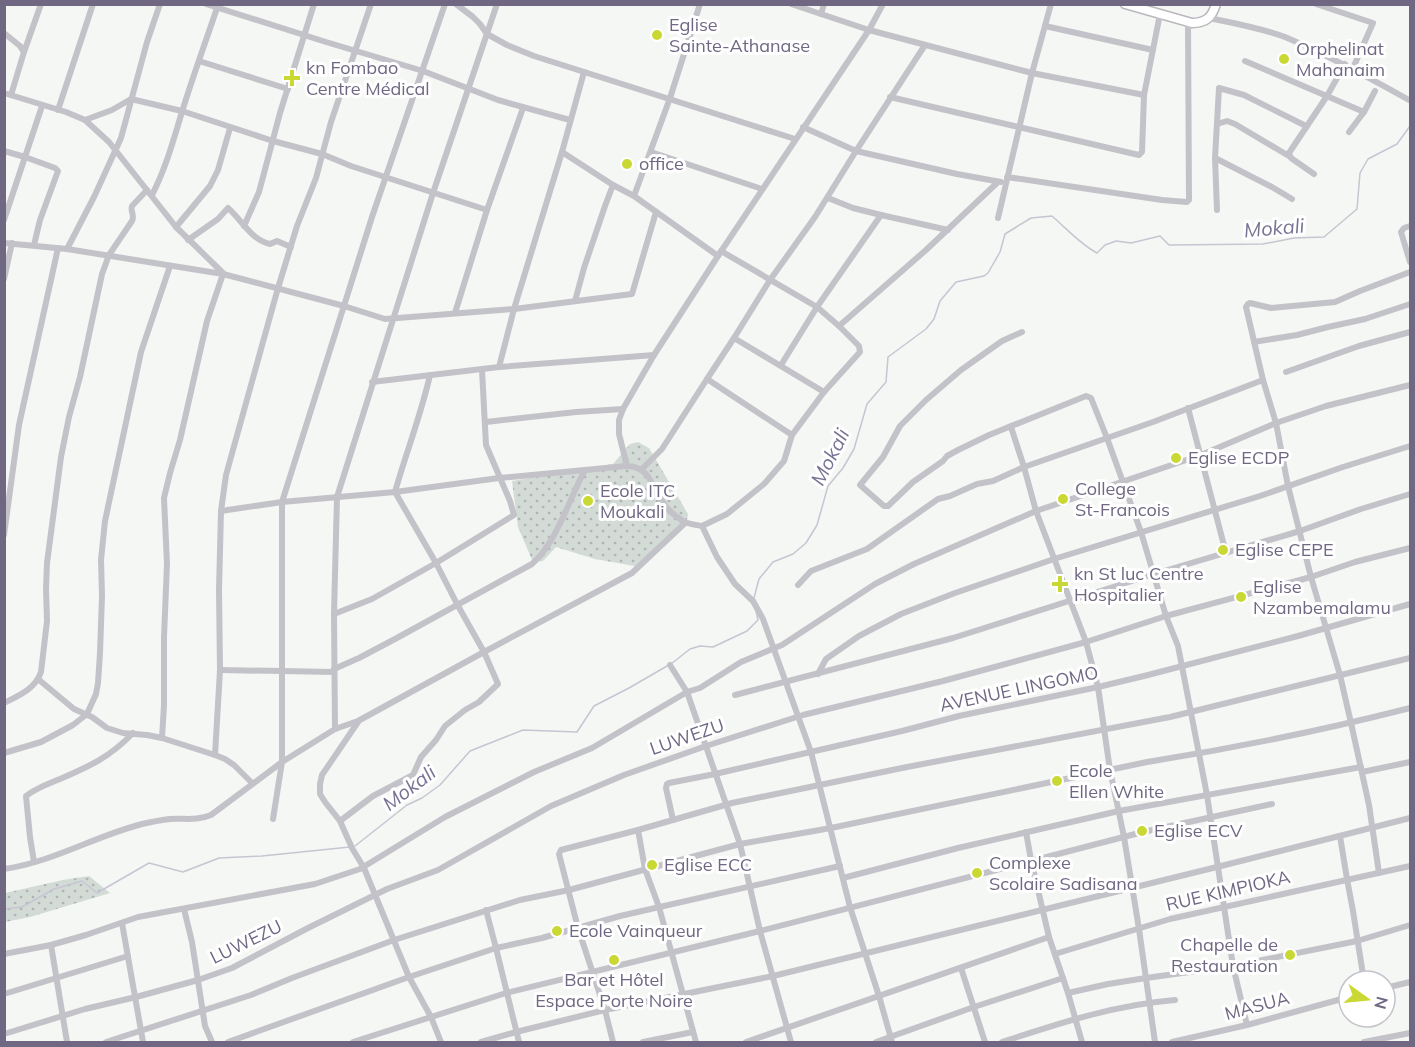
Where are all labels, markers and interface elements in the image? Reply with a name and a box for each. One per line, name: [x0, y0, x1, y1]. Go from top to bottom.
place label: Eglise Sainte-Athanase: [669, 13, 810, 57]
marker: Eglise Sainte-Athanase: [650, 28, 664, 42]
place label: Orphelinat Mahanaim: [1296, 37, 1385, 81]
marker: Orphelinat Mahanaim: [1277, 52, 1291, 66]
place label: kn Fombao Centre Médical: [306, 56, 429, 100]
marker: kn Fombao Centre Médical: [283, 69, 301, 87]
place label: office: [639, 152, 684, 175]
marker: office: [620, 157, 634, 171]
water label: Mokali: [1243, 212, 1305, 243]
water label: Mokali: [805, 424, 854, 489]
place label: Eglise ECDP: [1188, 446, 1289, 469]
marker: Eglise ECDP: [1169, 451, 1183, 465]
place label: College St-Francois: [1075, 477, 1170, 521]
place label: Ecole ITC Moukali: [600, 479, 675, 523]
marker: College St-Francois: [1056, 492, 1070, 506]
marker: Ecole ITC Moukali: [581, 494, 595, 508]
place label: Eglise CEPE: [1235, 538, 1334, 561]
marker: Eglise CEPE: [1216, 543, 1230, 557]
place label: kn St luc Centre Hospitalier: [1074, 562, 1204, 606]
marker: kn St luc Centre Hospitalier: [1051, 575, 1069, 593]
place label: Eglise Nzambemalamu: [1253, 575, 1391, 619]
marker: Eglise Nzambemalamu: [1234, 590, 1248, 604]
street label: AVENUE LINGOMO: [937, 660, 1100, 717]
street label: LUWEZU: [647, 713, 727, 760]
water label: Mokali: [377, 759, 440, 816]
place label: Ecole Ellen White: [1069, 759, 1164, 803]
marker: Ecole Ellen White: [1050, 774, 1064, 788]
place label: Eglise ECV: [1154, 819, 1243, 842]
marker: Eglise ECV: [1135, 824, 1149, 838]
place label: Complexe Scolaire Sadisana: [989, 851, 1138, 895]
place label: Eglise ECC: [664, 853, 752, 876]
marker: Eglise ECC: [645, 858, 659, 872]
street label: RUE KIMPIOKA: [1164, 865, 1292, 916]
marker: Complexe Scolaire Sadisana: [970, 866, 984, 880]
street label: LUWEZU: [206, 914, 285, 969]
place label: Ecole Vainqueur: [569, 919, 703, 942]
marker: Ecole Vainqueur: [550, 924, 564, 938]
place label: Chapelle de Restauration: [1171, 933, 1278, 977]
marker: Chapelle de Restauration: [1283, 948, 1297, 962]
marker: Bar et Hôtel Espace Porte Noire: [607, 953, 621, 967]
place label: Bar et Hôtel Espace Porte Noire: [535, 968, 693, 1012]
north arrow: [1337, 969, 1397, 1029]
street label: MASUA: [1222, 986, 1292, 1025]
text: N: [1370, 994, 1393, 1011]

